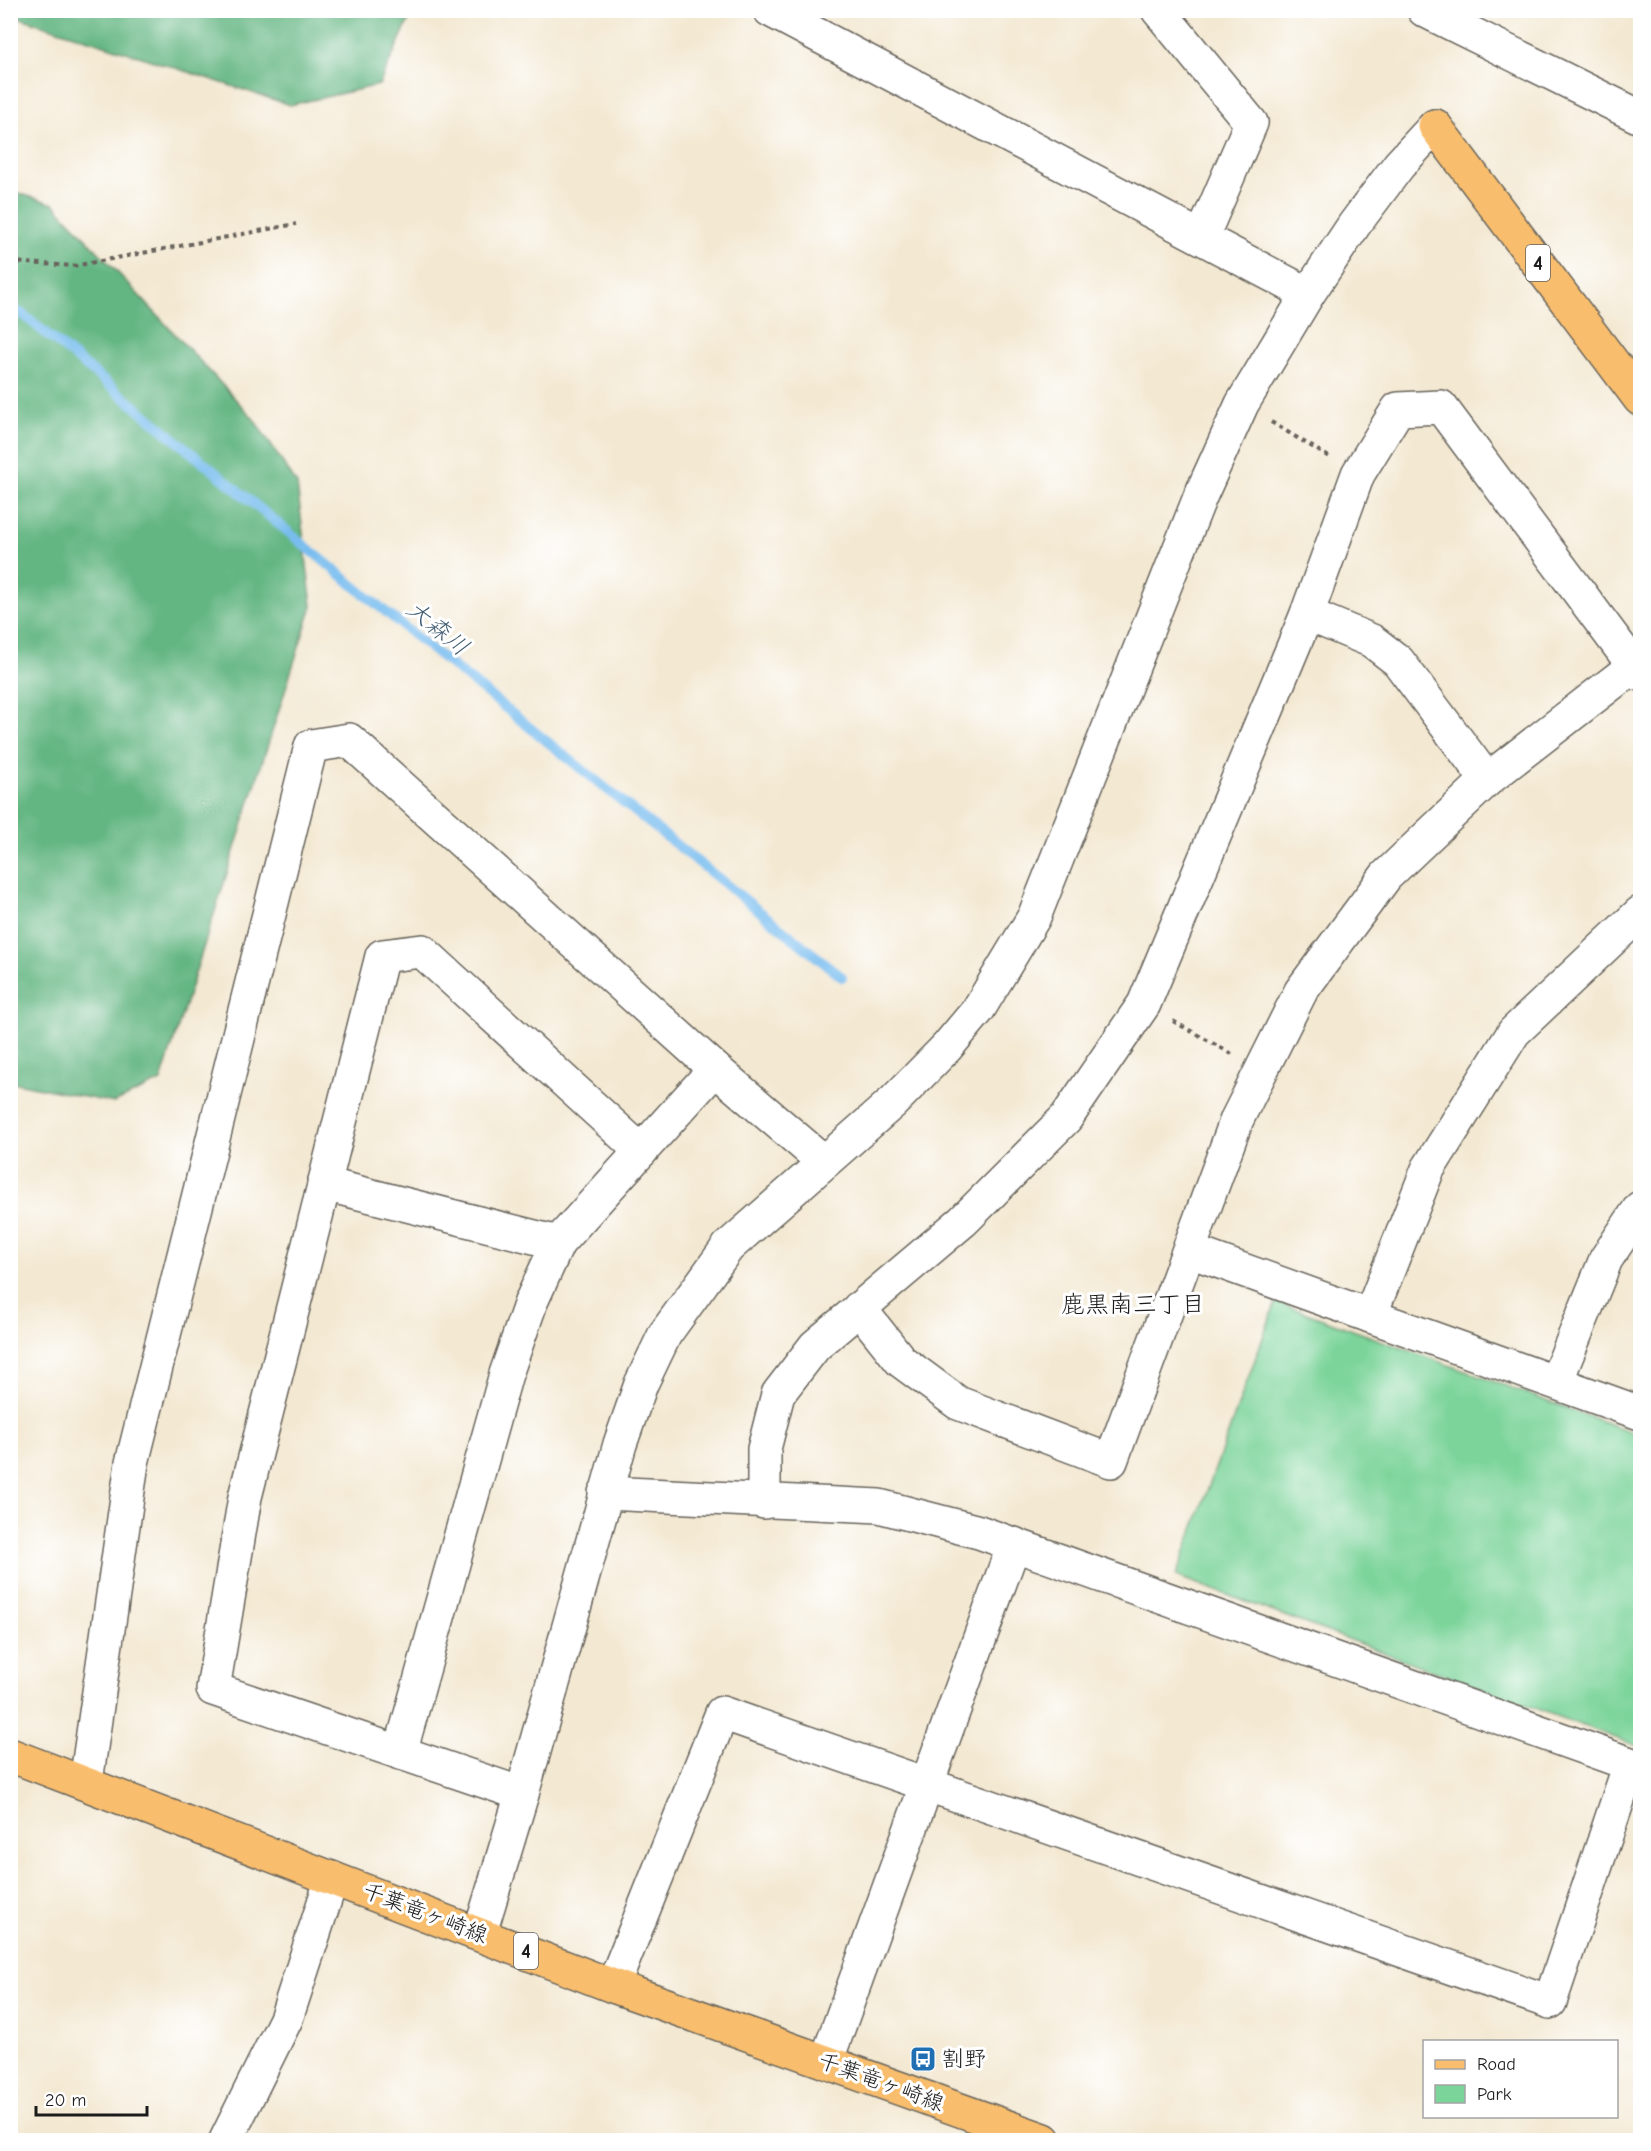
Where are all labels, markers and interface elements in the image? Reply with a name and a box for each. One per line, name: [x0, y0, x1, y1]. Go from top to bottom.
road number: 4: [1526, 245, 1550, 281]
water label: 大森川: [401, 594, 475, 662]
district label: 鹿黒南三丁目: [1061, 1290, 1205, 1318]
street label: 千葉竜ヶ崎線: [359, 1877, 491, 1949]
road number: 4: [514, 1933, 538, 1969]
legend: [1423, 2040, 1618, 2118]
bus stop icon: 割野: [908, 2044, 938, 2074]
place label: 割野: [942, 2046, 986, 2072]
street label: 千葉竜ヶ崎線: [815, 2047, 947, 2117]
text: Road: [1477, 2054, 1516, 2075]
scale bar: [36, 2079, 147, 2117]
text: Park: [1477, 2084, 1512, 2105]
text: 20 m: [45, 2090, 86, 2111]

